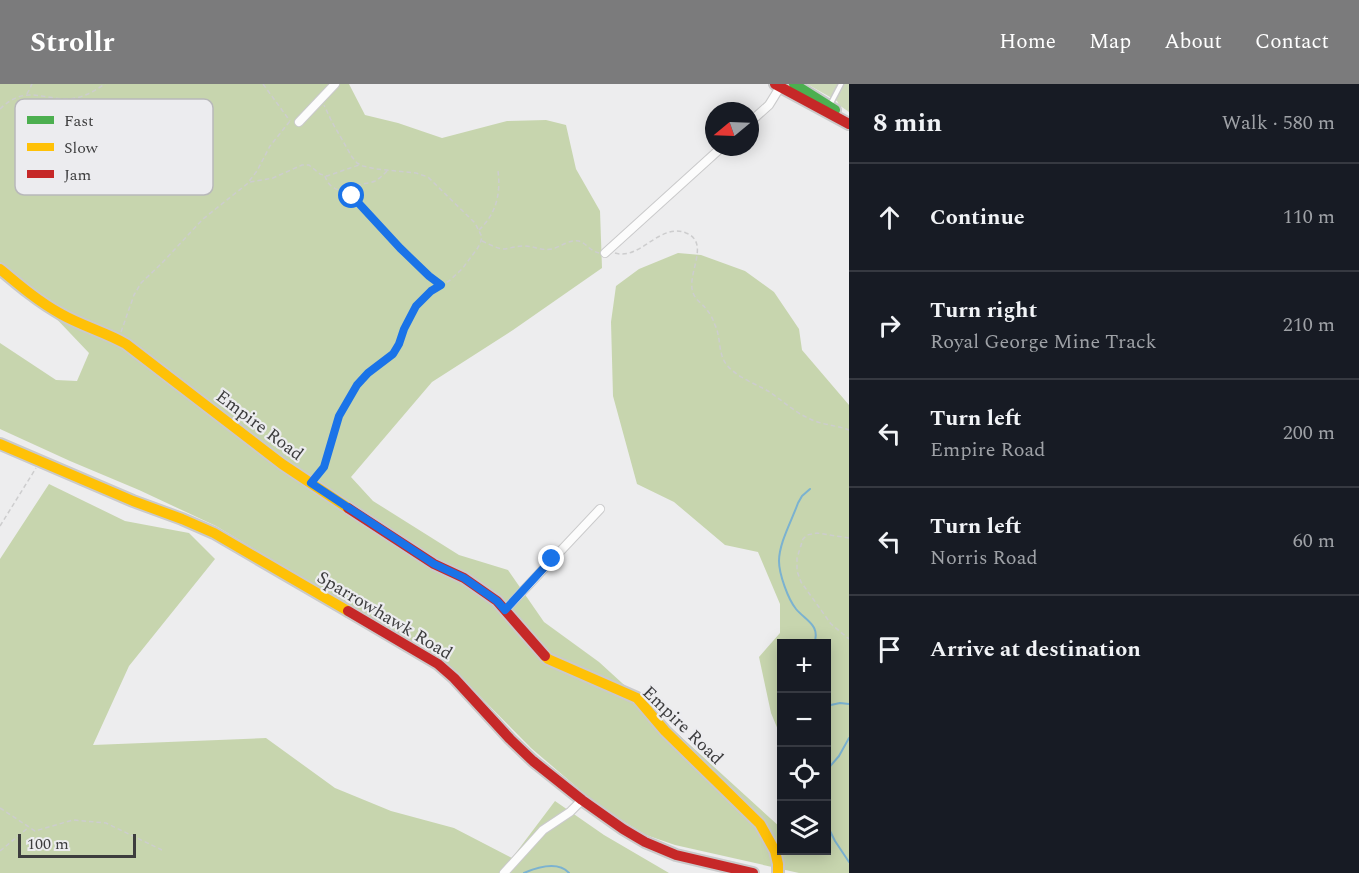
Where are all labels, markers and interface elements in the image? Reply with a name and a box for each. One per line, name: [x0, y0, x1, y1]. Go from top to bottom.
text: Strollr: [30, 21, 114, 64]
text: Home: [999, 26, 1056, 58]
text: Map: [1089, 26, 1131, 58]
text: About: [1164, 26, 1222, 58]
text: Contact: [1255, 26, 1329, 58]
legend: [15, 99, 213, 195]
north arrow: [705, 102, 759, 156]
text: 8 min: [873, 103, 942, 143]
text: Walk · 580 m: [1222, 108, 1335, 138]
text: Fast: [64, 109, 94, 133]
text: Slow: [64, 136, 99, 160]
text: Jam: [64, 163, 92, 187]
route start: [338, 182, 364, 208]
icon: ahead: [873, 201, 906, 234]
text: Continue: [930, 201, 1025, 234]
text: 110 m: [1283, 202, 1335, 232]
text: Turn right: [930, 294, 1037, 327]
icon: right: [873, 309, 906, 342]
text: 210 m: [1283, 310, 1335, 340]
text: Royal George Mine Track: [930, 327, 1157, 357]
street label: Empire Road: [210, 383, 309, 467]
text: Turn left: [930, 402, 1022, 435]
icon: left: [873, 417, 906, 450]
text: 200 m: [1283, 418, 1335, 448]
text: Empire Road: [930, 435, 1046, 465]
text: Turn left: [930, 510, 1022, 543]
icon: left: [873, 525, 906, 558]
text: 60 m: [1293, 526, 1335, 556]
text: Norris Road: [930, 543, 1038, 573]
route end: [538, 545, 564, 571]
street label: Sparrowhawk Road: [312, 564, 458, 667]
icon: arrive: [873, 633, 906, 666]
text: Arrive at destination: [930, 633, 1141, 666]
map controls: [777, 639, 831, 855]
button: +: [777, 639, 831, 693]
street label: Empire Road: [636, 680, 729, 771]
button: −: [777, 693, 831, 747]
button: locate: [777, 747, 831, 801]
button: layers: [777, 801, 831, 855]
scale bar: [18, 831, 136, 858]
text: 100 m: [27, 832, 69, 856]

